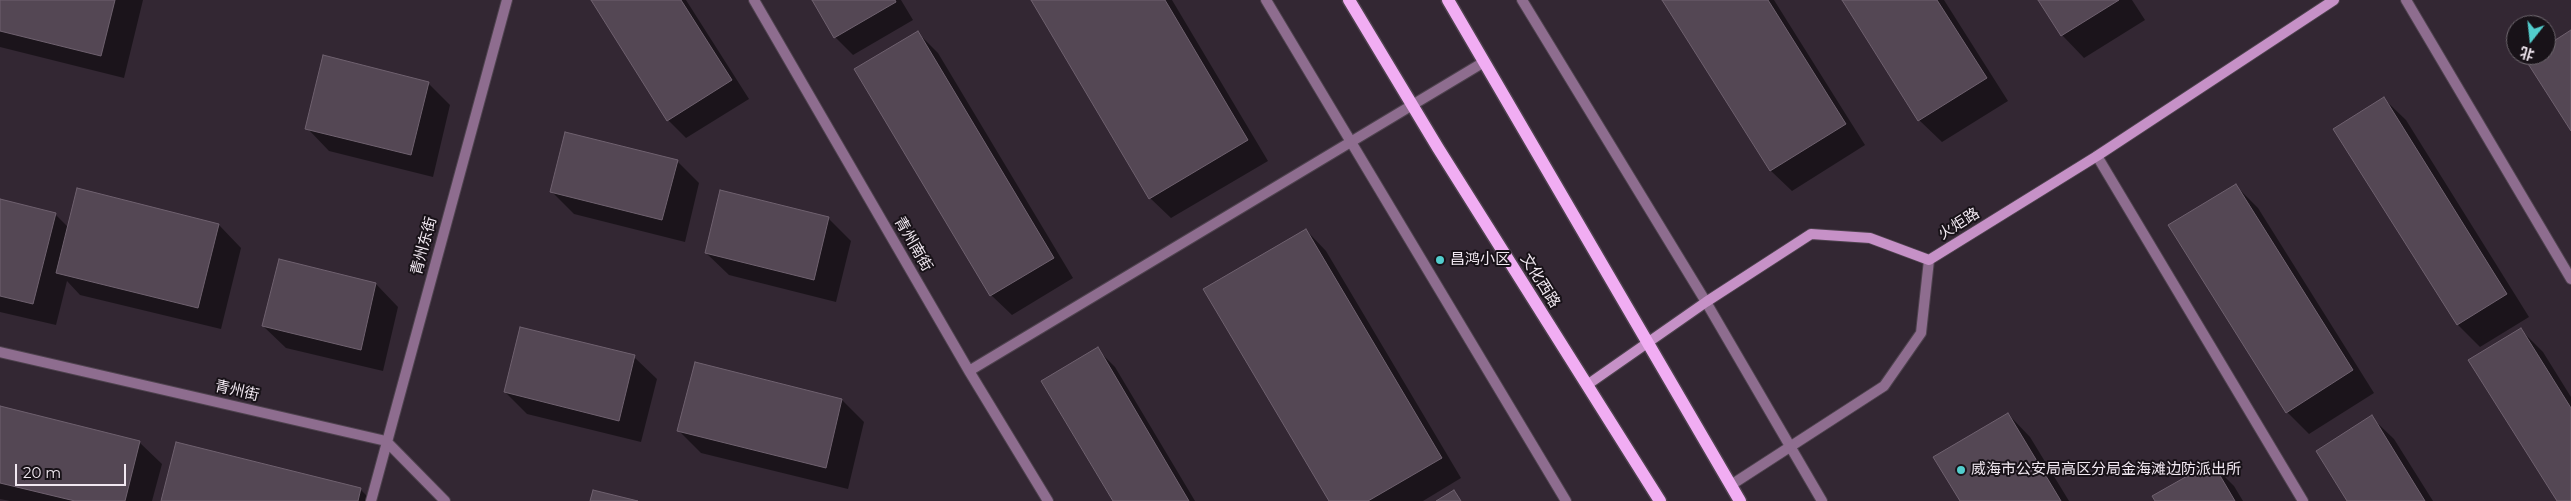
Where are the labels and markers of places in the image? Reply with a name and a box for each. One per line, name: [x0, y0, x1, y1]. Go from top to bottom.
place label: 昌鸿小区: [1450, 251, 1510, 269]
marker: 昌鸿小区: [1434, 254, 1446, 266]
place label: 威海市公安局高区分局金海滩边防派出所: [1971, 461, 2241, 479]
marker: 威海市公安局高区分局金海滩边防派出所: [1955, 464, 1967, 476]

